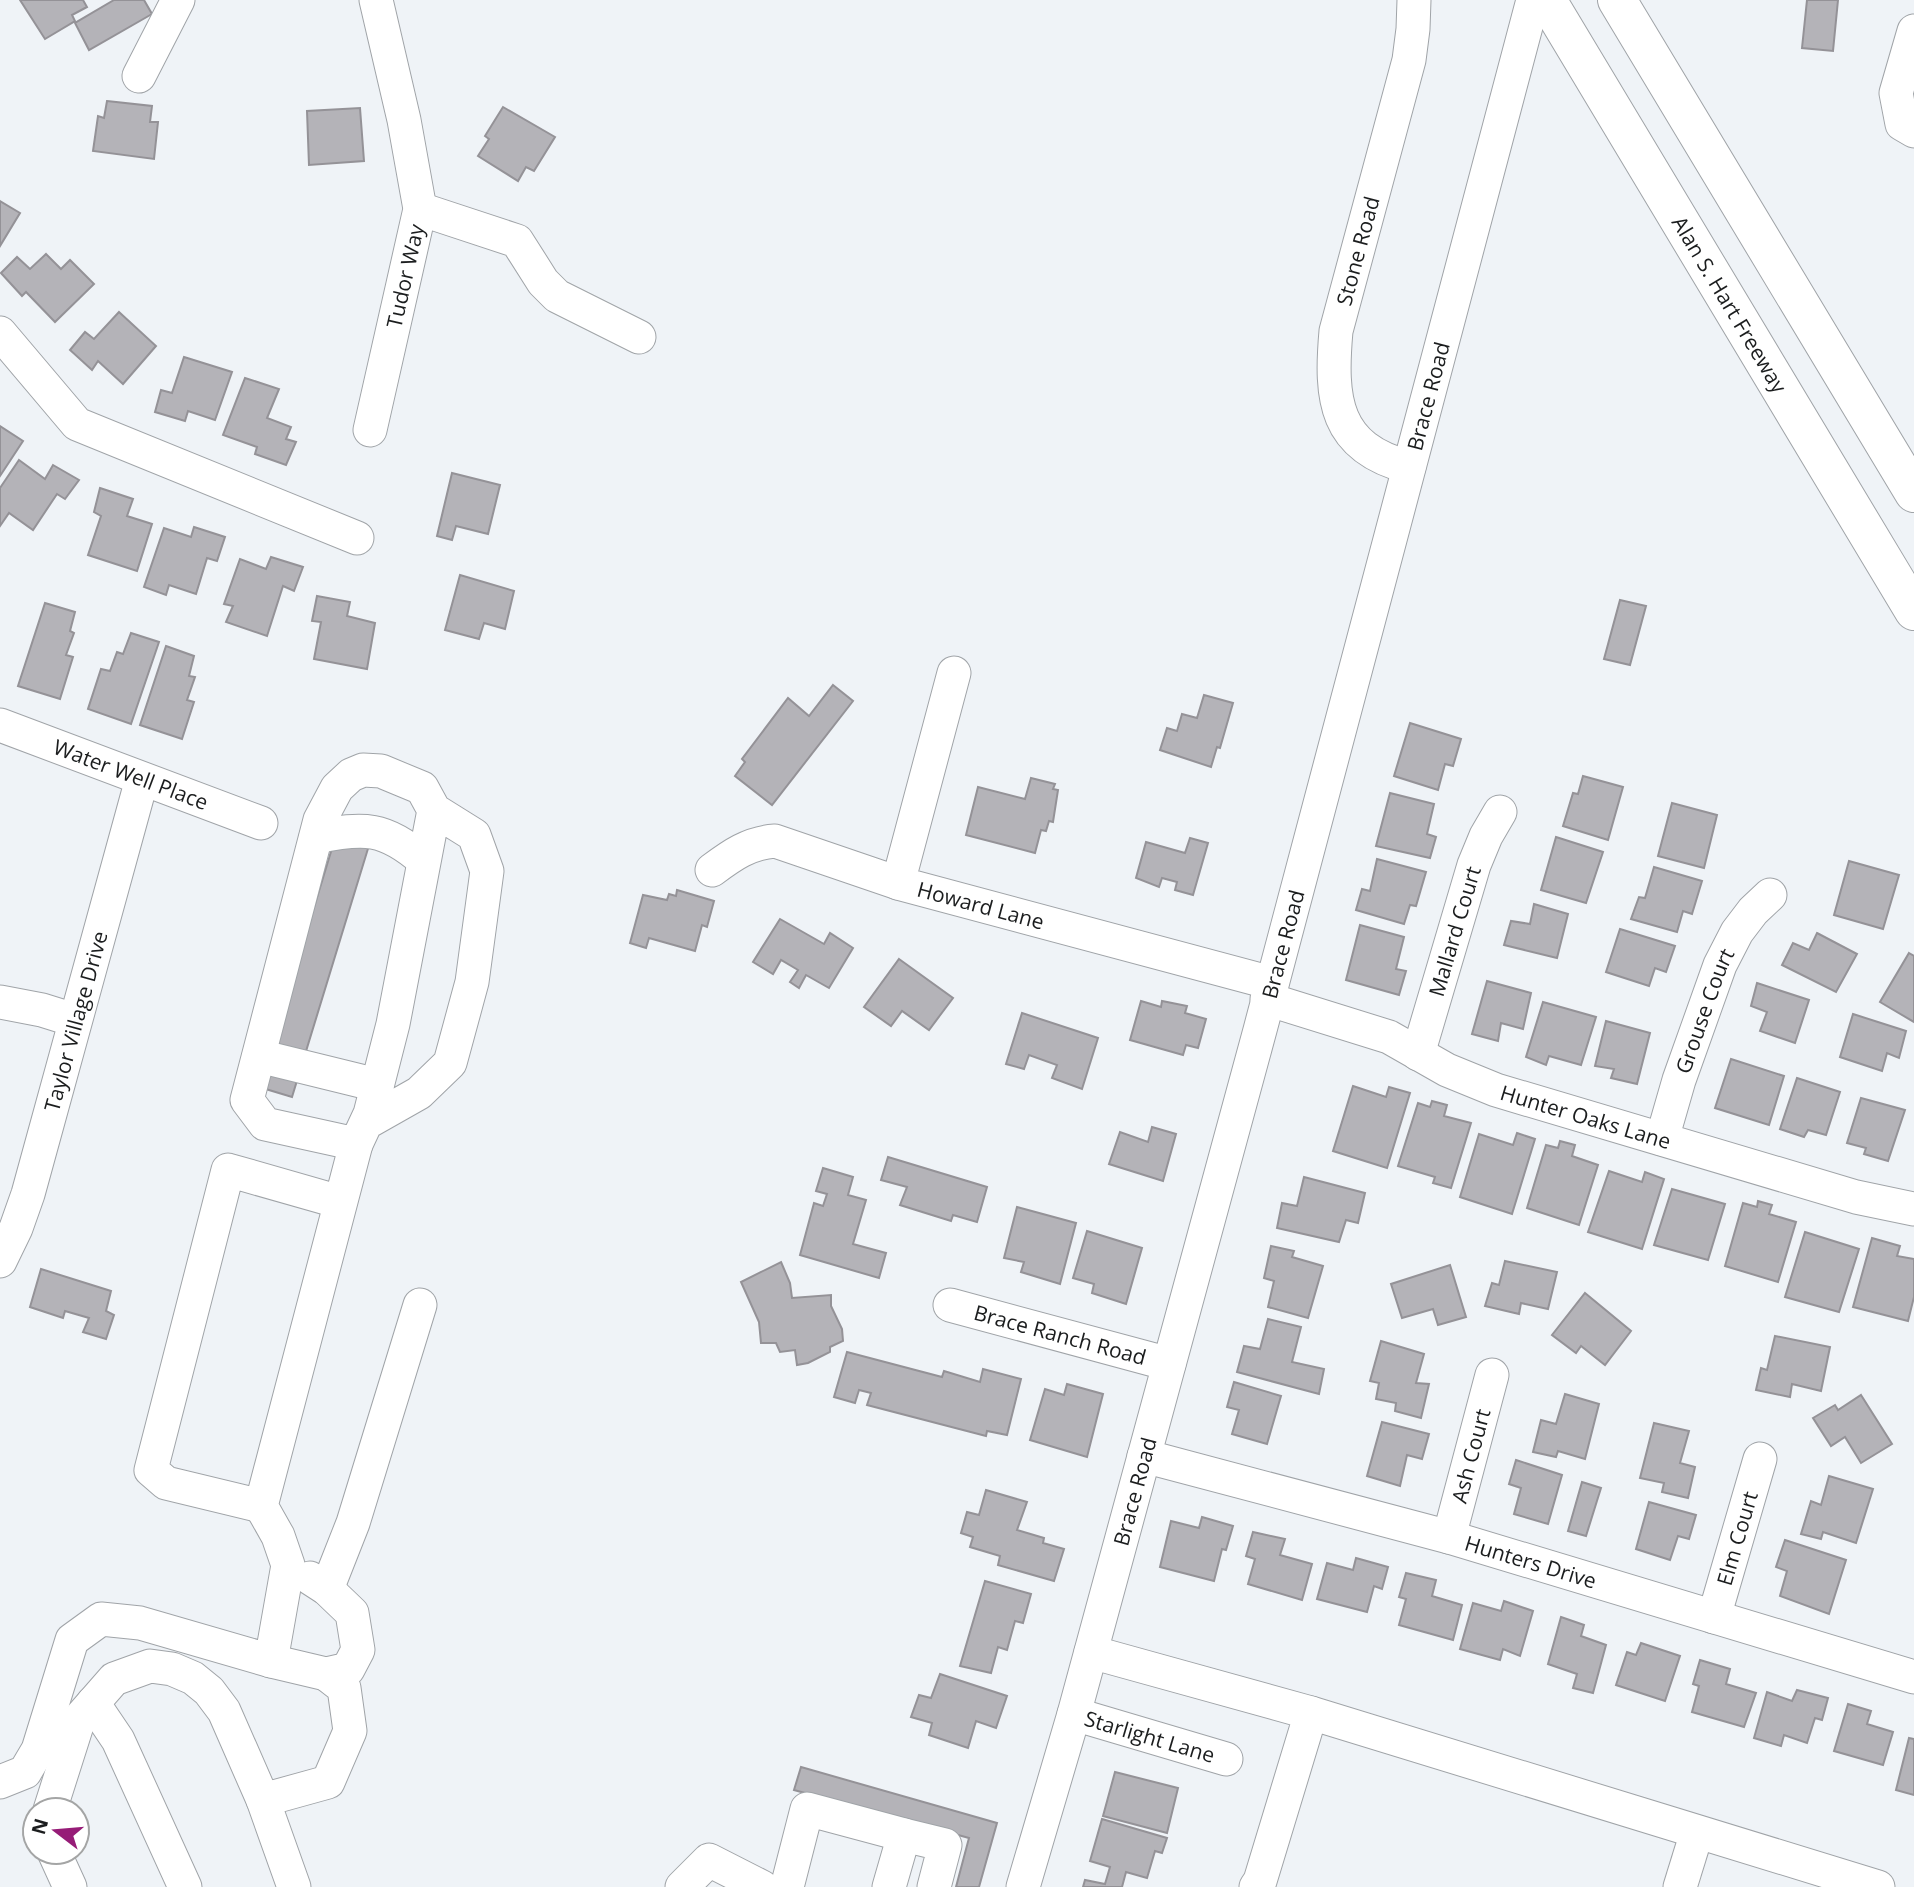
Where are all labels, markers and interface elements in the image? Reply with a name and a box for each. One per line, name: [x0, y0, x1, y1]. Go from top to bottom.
street label: Stone Road: [1330, 193, 1386, 308]
street label: Alan S. Hart Freeway: [1666, 211, 1794, 398]
street label: Tudor Way: [380, 221, 430, 330]
street label: Brace Road: [1400, 339, 1456, 453]
street label: Water Well Place: [50, 732, 212, 816]
street label: Mallard Court: [1422, 863, 1487, 1000]
street label: Howard Lane: [914, 875, 1047, 935]
street label: Brace Road: [1255, 887, 1311, 1002]
street label: Taylor Village Drive: [37, 928, 114, 1115]
street label: Grouse Court: [1668, 943, 1740, 1077]
street label: Hunter Oaks Lane: [1497, 1078, 1674, 1155]
street label: Brace Ranch Road: [971, 1298, 1149, 1371]
street label: Ash Court: [1445, 1406, 1496, 1506]
street label: Brace Road: [1106, 1434, 1163, 1549]
street label: Elm Court: [1710, 1488, 1764, 1589]
street label: Hunters Drive: [1462, 1529, 1600, 1595]
street label: Starlight Lane: [1081, 1704, 1218, 1769]
north arrow: [21, 1796, 91, 1866]
text: N: [25, 1815, 54, 1837]

